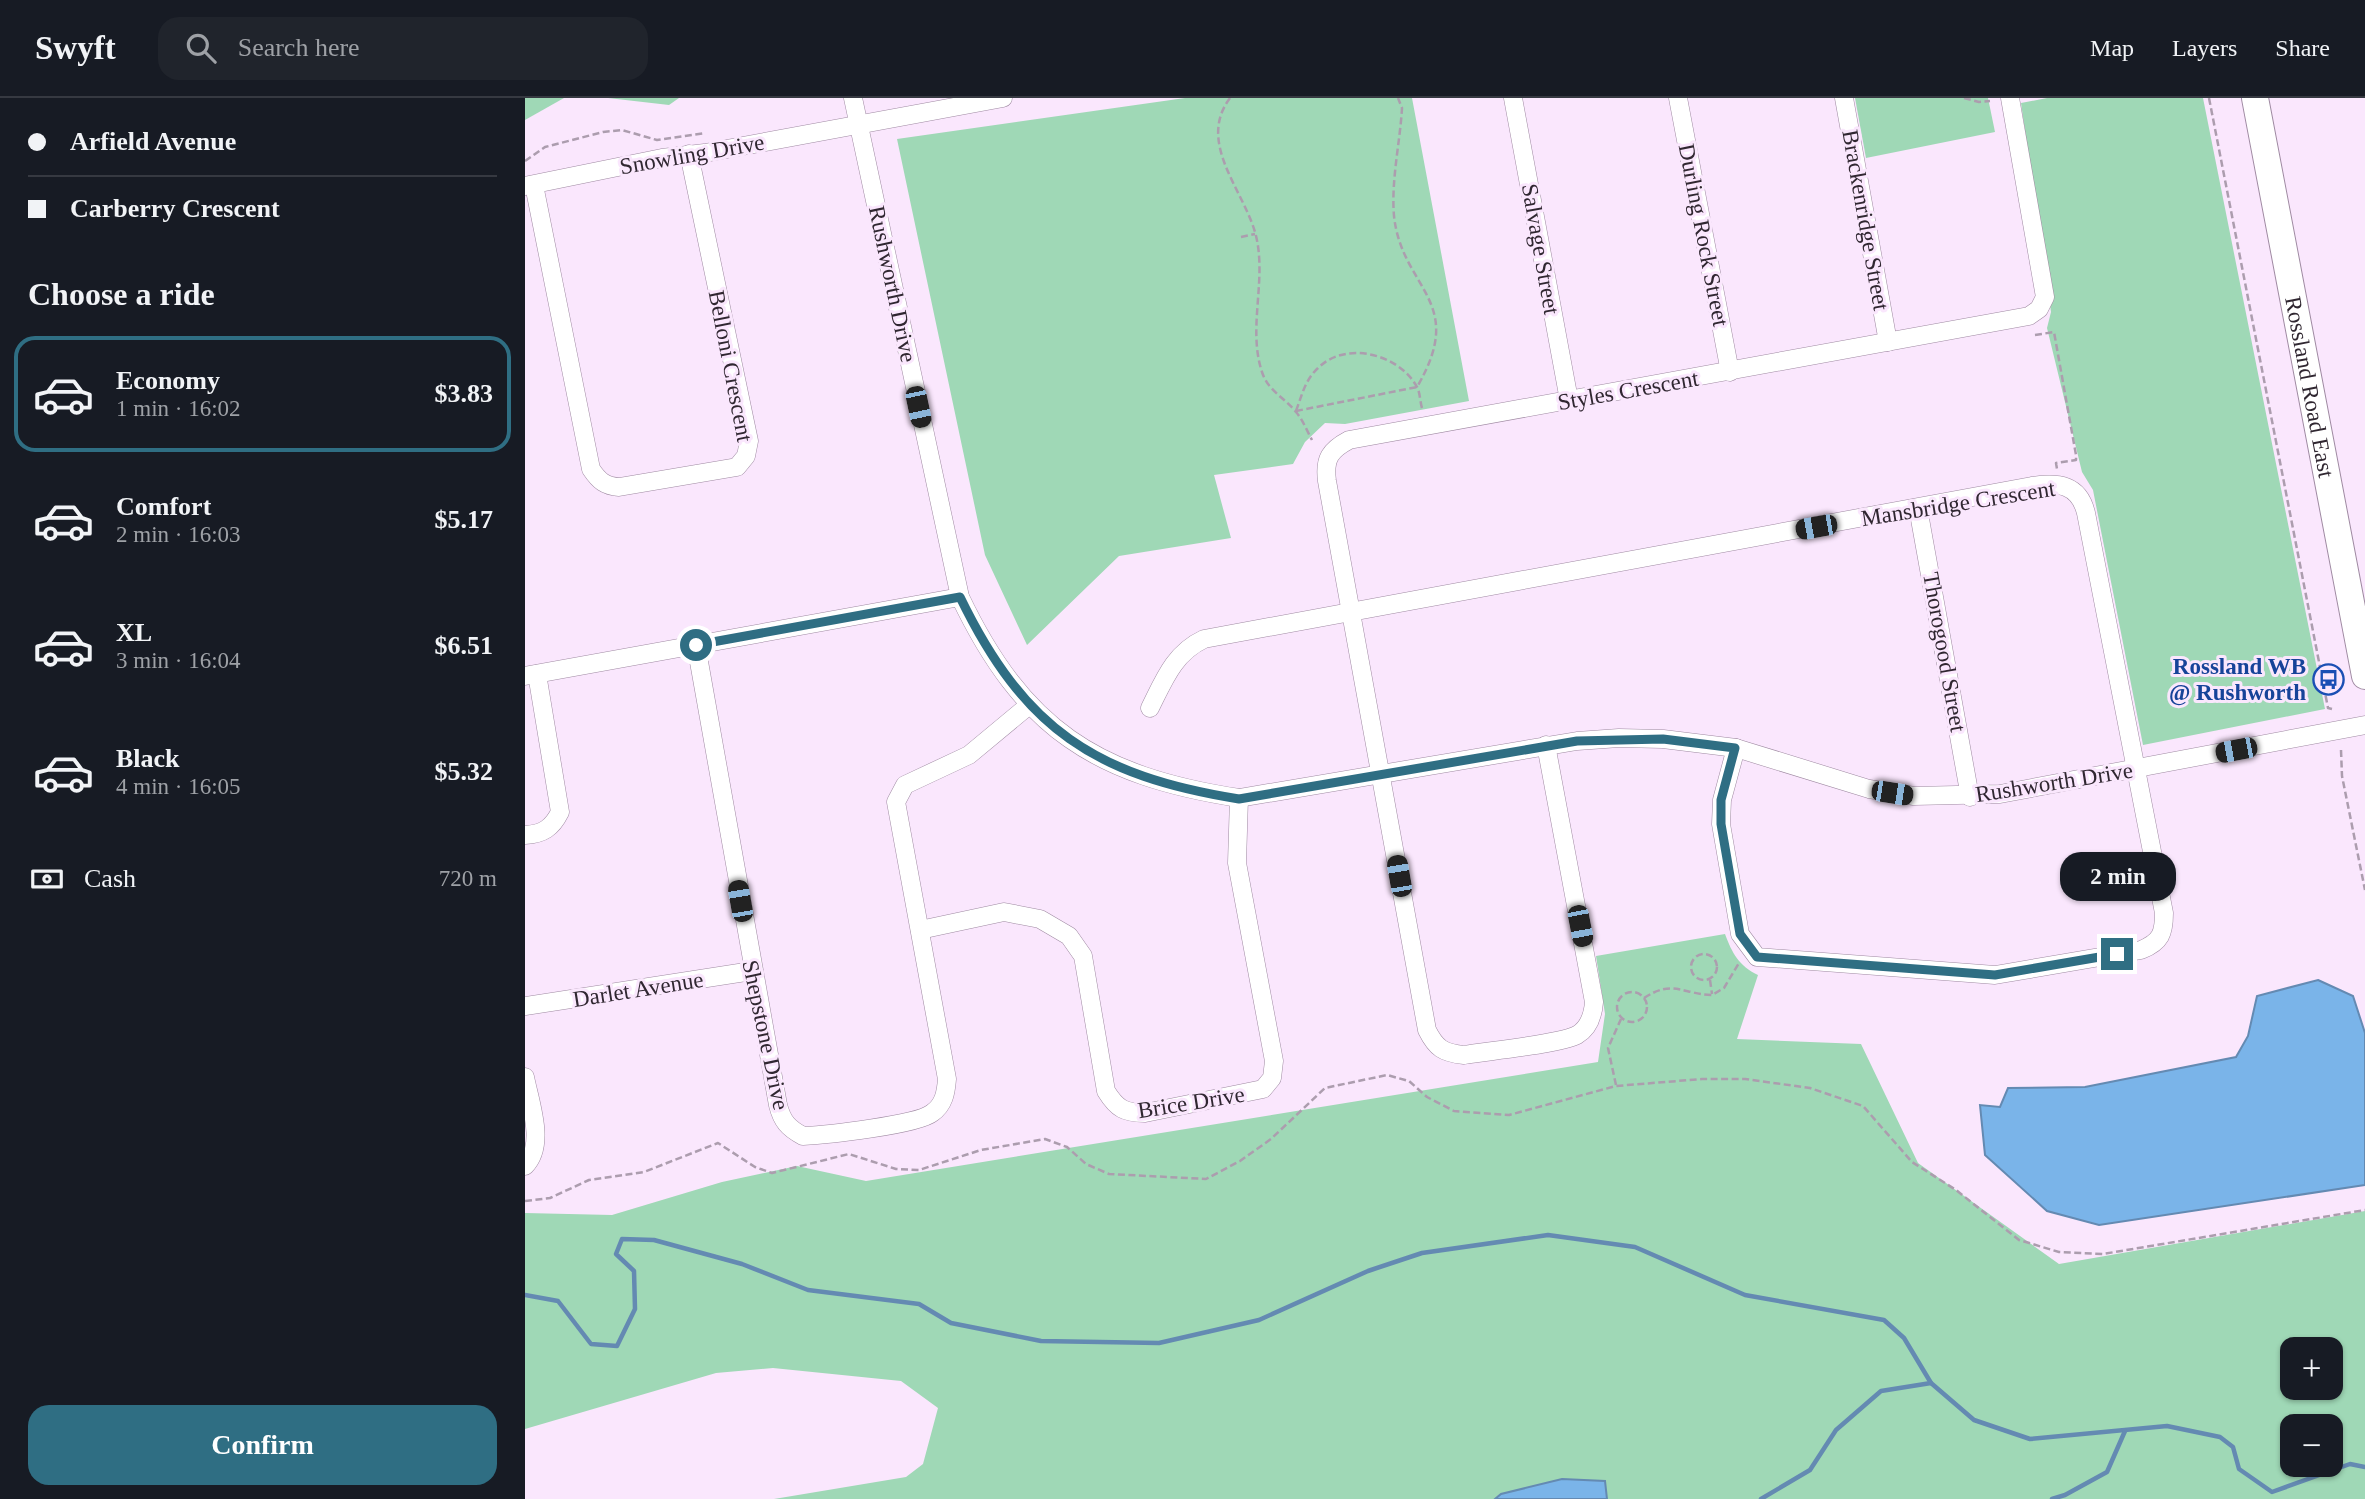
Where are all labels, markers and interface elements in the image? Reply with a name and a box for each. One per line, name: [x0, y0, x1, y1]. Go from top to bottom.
search box: [158, 17, 648, 80]
icon: search: [182, 29, 220, 67]
text: Swyft: [35, 30, 116, 66]
text: Search here: [238, 33, 360, 62]
text: Map: [2090, 35, 2134, 61]
text: Layers: [2172, 35, 2237, 61]
text: Share: [2275, 35, 2330, 61]
text: Arfield Avenue: [70, 127, 236, 156]
street label: Brackenridge Street: [1837, 128, 1894, 313]
street label: Snowling Drive: [618, 129, 766, 180]
street label: Durling Rock Street: [1674, 142, 1734, 329]
street label: Salvage Street: [1517, 182, 1564, 317]
text: Carberry Crescent: [70, 194, 280, 223]
street label: Rushworth Drive: [864, 204, 921, 365]
text: Choose a ride: [28, 276, 215, 312]
street label: Belloni Crescent: [704, 288, 758, 445]
street label: Rossland Road East: [2280, 294, 2339, 480]
icon: car: [32, 363, 95, 426]
text: Economy: [116, 366, 220, 395]
street label: Styles Crescent: [1556, 366, 1701, 415]
text: $3.83: [435, 379, 493, 408]
car: [904, 384, 933, 430]
text: 1 min · 16:02: [116, 396, 241, 421]
street label: Mansbridge Crescent: [1859, 476, 2057, 531]
icon: car: [32, 489, 95, 552]
text: Comfort: [116, 492, 211, 521]
text: $5.17: [435, 505, 493, 534]
car: [1794, 513, 1839, 541]
text: 2 min · 16:03: [116, 522, 241, 547]
street label: Thorogood Street: [1918, 570, 1971, 734]
icon: car: [32, 615, 95, 678]
text: XL: [116, 618, 152, 647]
route start: [680, 629, 712, 661]
text: $6.51: [435, 631, 493, 660]
text: 3 min · 16:04: [116, 648, 241, 673]
place label: Rossland WB @ Rushworth: [2169, 654, 2306, 706]
bus stop icon: Rossland WB @ Rushworth: [2312, 662, 2346, 696]
car: [2214, 736, 2259, 764]
icon: car: [32, 741, 95, 804]
text: Black: [116, 744, 180, 773]
text: $5.32: [435, 757, 493, 786]
street label: Rushworth Drive: [1974, 758, 2135, 807]
text: 4 min · 16:05: [116, 774, 241, 799]
car: [1870, 779, 1915, 807]
callout: 2 min: [2059, 852, 2175, 902]
car: [1386, 853, 1413, 899]
icon: cash: [28, 860, 66, 898]
text: Cash: [84, 864, 136, 893]
text: 2 min: [2090, 864, 2146, 889]
text: 720 m: [439, 866, 497, 891]
car: [727, 878, 754, 924]
car: [1566, 903, 1595, 949]
route end: [2101, 938, 2133, 970]
street label: Shepstone Drive: [737, 958, 794, 1112]
street label: Darlet Avenue: [571, 967, 705, 1012]
street label: Brice Drive: [1136, 1082, 1246, 1123]
map controls: [2280, 1337, 2343, 1477]
button: +: [2280, 1337, 2343, 1400]
button: Confirm: [28, 1405, 497, 1485]
button: −: [2280, 1414, 2343, 1477]

